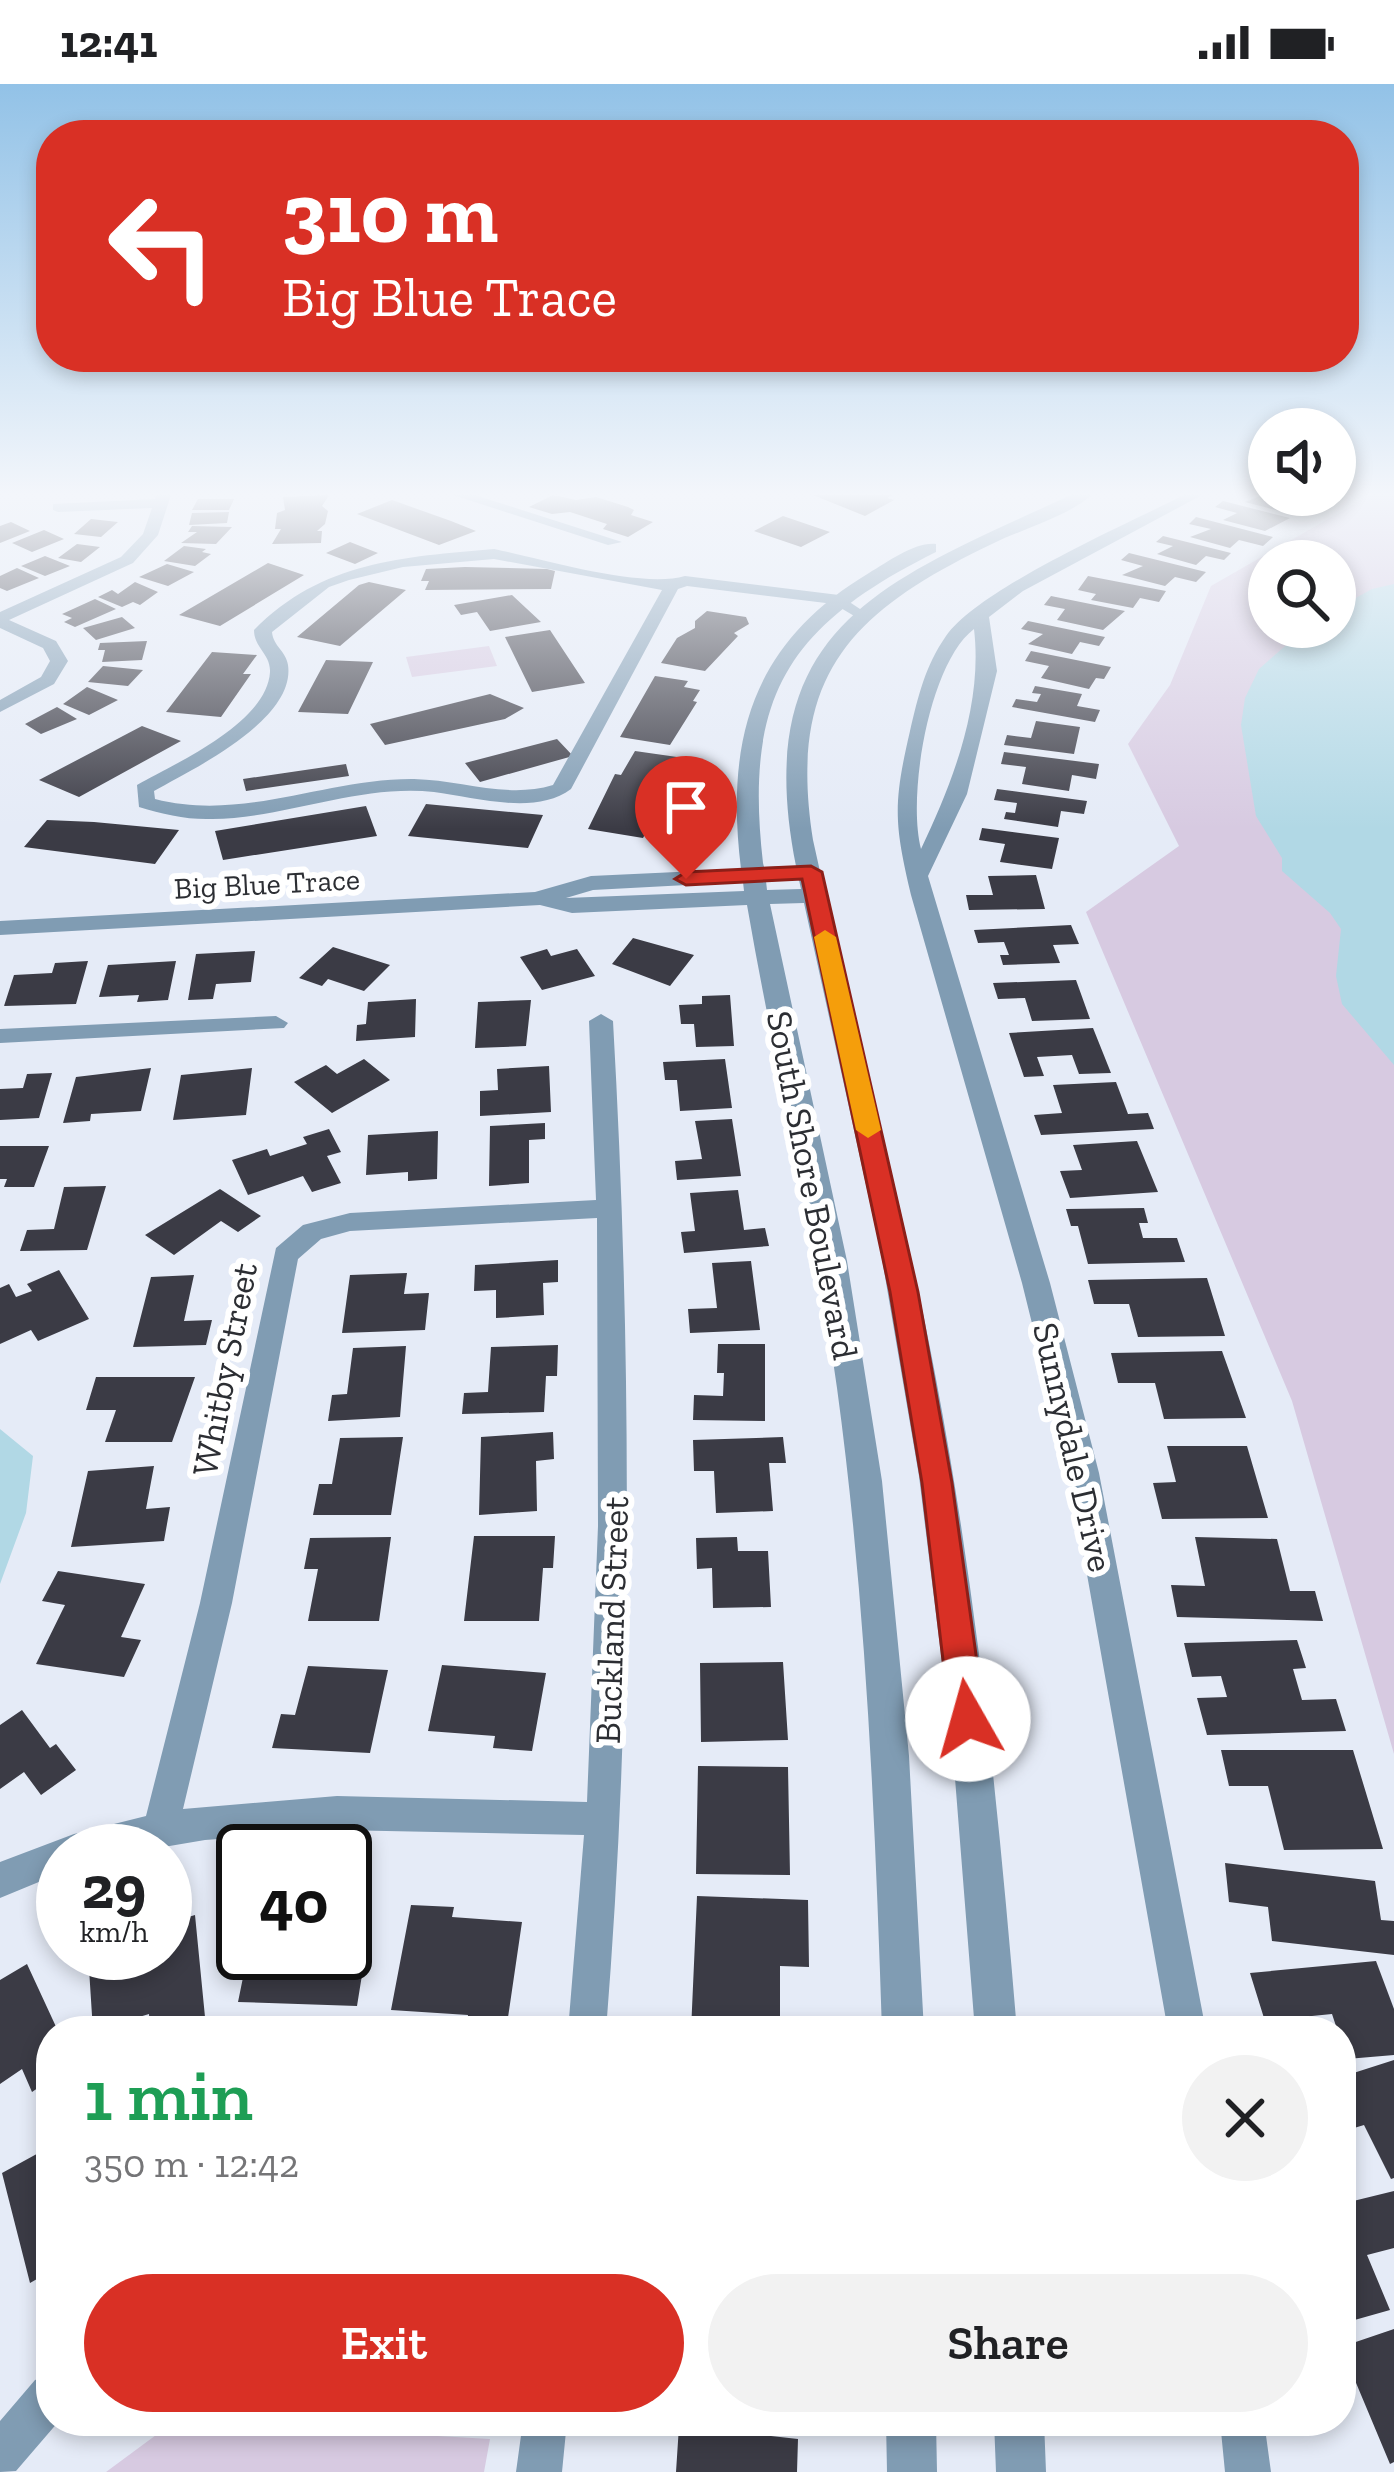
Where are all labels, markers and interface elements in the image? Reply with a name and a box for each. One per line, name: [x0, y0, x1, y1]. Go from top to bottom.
text: 12:41: [60, 15, 157, 69]
text: 310 m: [282, 163, 498, 264]
icon: left: [84, 168, 240, 324]
text: Big Blue Trace: [282, 265, 617, 330]
map controls: [1248, 408, 1356, 648]
button: sound: [1248, 408, 1356, 516]
button: search: [1248, 540, 1356, 648]
pin: [635, 756, 737, 879]
icon: arrive: [653, 774, 719, 840]
street label: Big Blue Trace: [173, 861, 361, 907]
street label: South Shore Boulevard: [758, 1007, 867, 1363]
street label: Whitby Street: [183, 1258, 266, 1479]
street label: Sunnydale Drive: [1024, 1318, 1123, 1576]
street label: Buckland Street: [586, 1495, 637, 1745]
position arrow: [905, 1656, 1031, 1782]
speed limit sign: 40: [216, 1824, 372, 1980]
text: 29: [82, 1851, 146, 1923]
text: km/h: [80, 1914, 148, 1950]
text: 1 min: [84, 2052, 253, 2138]
button: close: [1182, 2055, 1308, 2181]
text: 350 m · 12:42: [84, 2140, 299, 2187]
button: Exit: [84, 2274, 684, 2412]
button: Share: [708, 2274, 1308, 2412]

